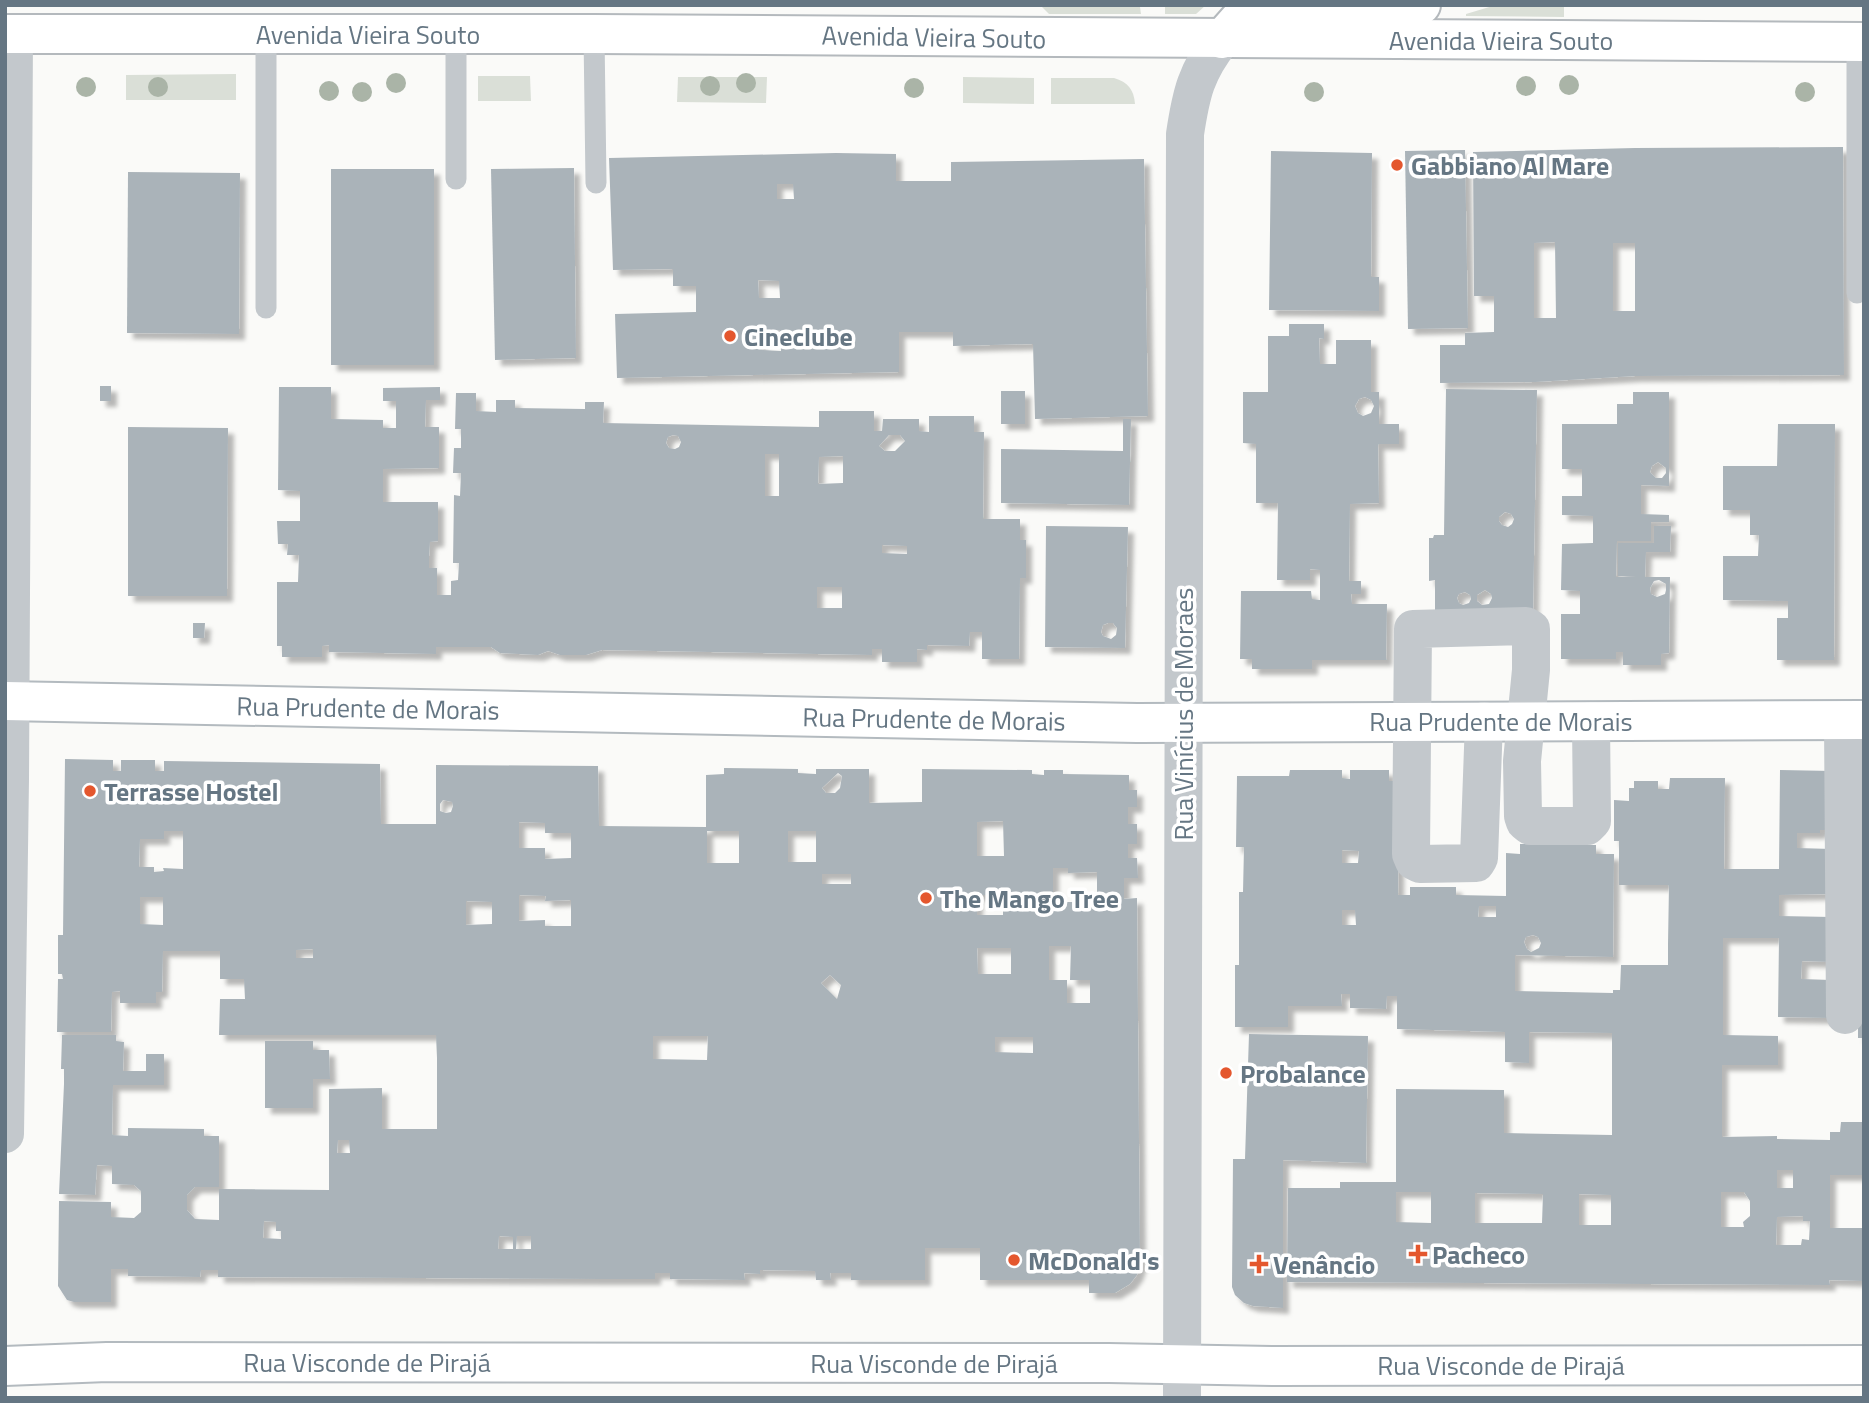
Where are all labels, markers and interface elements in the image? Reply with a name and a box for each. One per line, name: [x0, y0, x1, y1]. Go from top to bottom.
street label: Avenida Vieira Souto: [256, 15, 480, 54]
street label: Avenida Vieira Souto: [821, 16, 1047, 58]
street label: Avenida Vieira Souto: [1389, 21, 1613, 60]
place label: Gabbiano Al Mare: [1411, 146, 1609, 185]
marker: Gabbiano Al Mare: [1389, 157, 1405, 173]
place label: Cineclube: [744, 317, 853, 356]
marker: Cineclube: [722, 328, 738, 344]
street label: Rua Vinícius de Moraes: [1164, 588, 1203, 840]
street label: Rua Prudente de Morais: [236, 686, 500, 730]
street label: Rua Prudente de Morais: [802, 697, 1066, 741]
street label: Rua Prudente de Morais: [1369, 702, 1633, 741]
place label: Terrasse Hostel: [104, 772, 279, 811]
marker: Terrasse Hostel: [82, 783, 98, 799]
place label: The Mango Tree: [940, 879, 1119, 918]
marker: The Mango Tree: [918, 890, 934, 906]
place label: Probalance: [1240, 1054, 1366, 1093]
marker: Probalance: [1218, 1065, 1234, 1081]
place label: Pacheco: [1432, 1235, 1525, 1274]
place label: McDonald's: [1028, 1241, 1160, 1280]
place label: Venâncio: [1273, 1245, 1375, 1284]
marker: Pacheco: [1410, 1246, 1426, 1262]
marker: McDonald's: [1006, 1252, 1022, 1268]
marker: Venâncio: [1251, 1256, 1267, 1272]
street label: Rua Visconde de Pirajá: [243, 1343, 491, 1382]
street label: Rua Visconde de Pirajá: [810, 1344, 1058, 1383]
street label: Rua Visconde de Pirajá: [1377, 1346, 1625, 1385]

